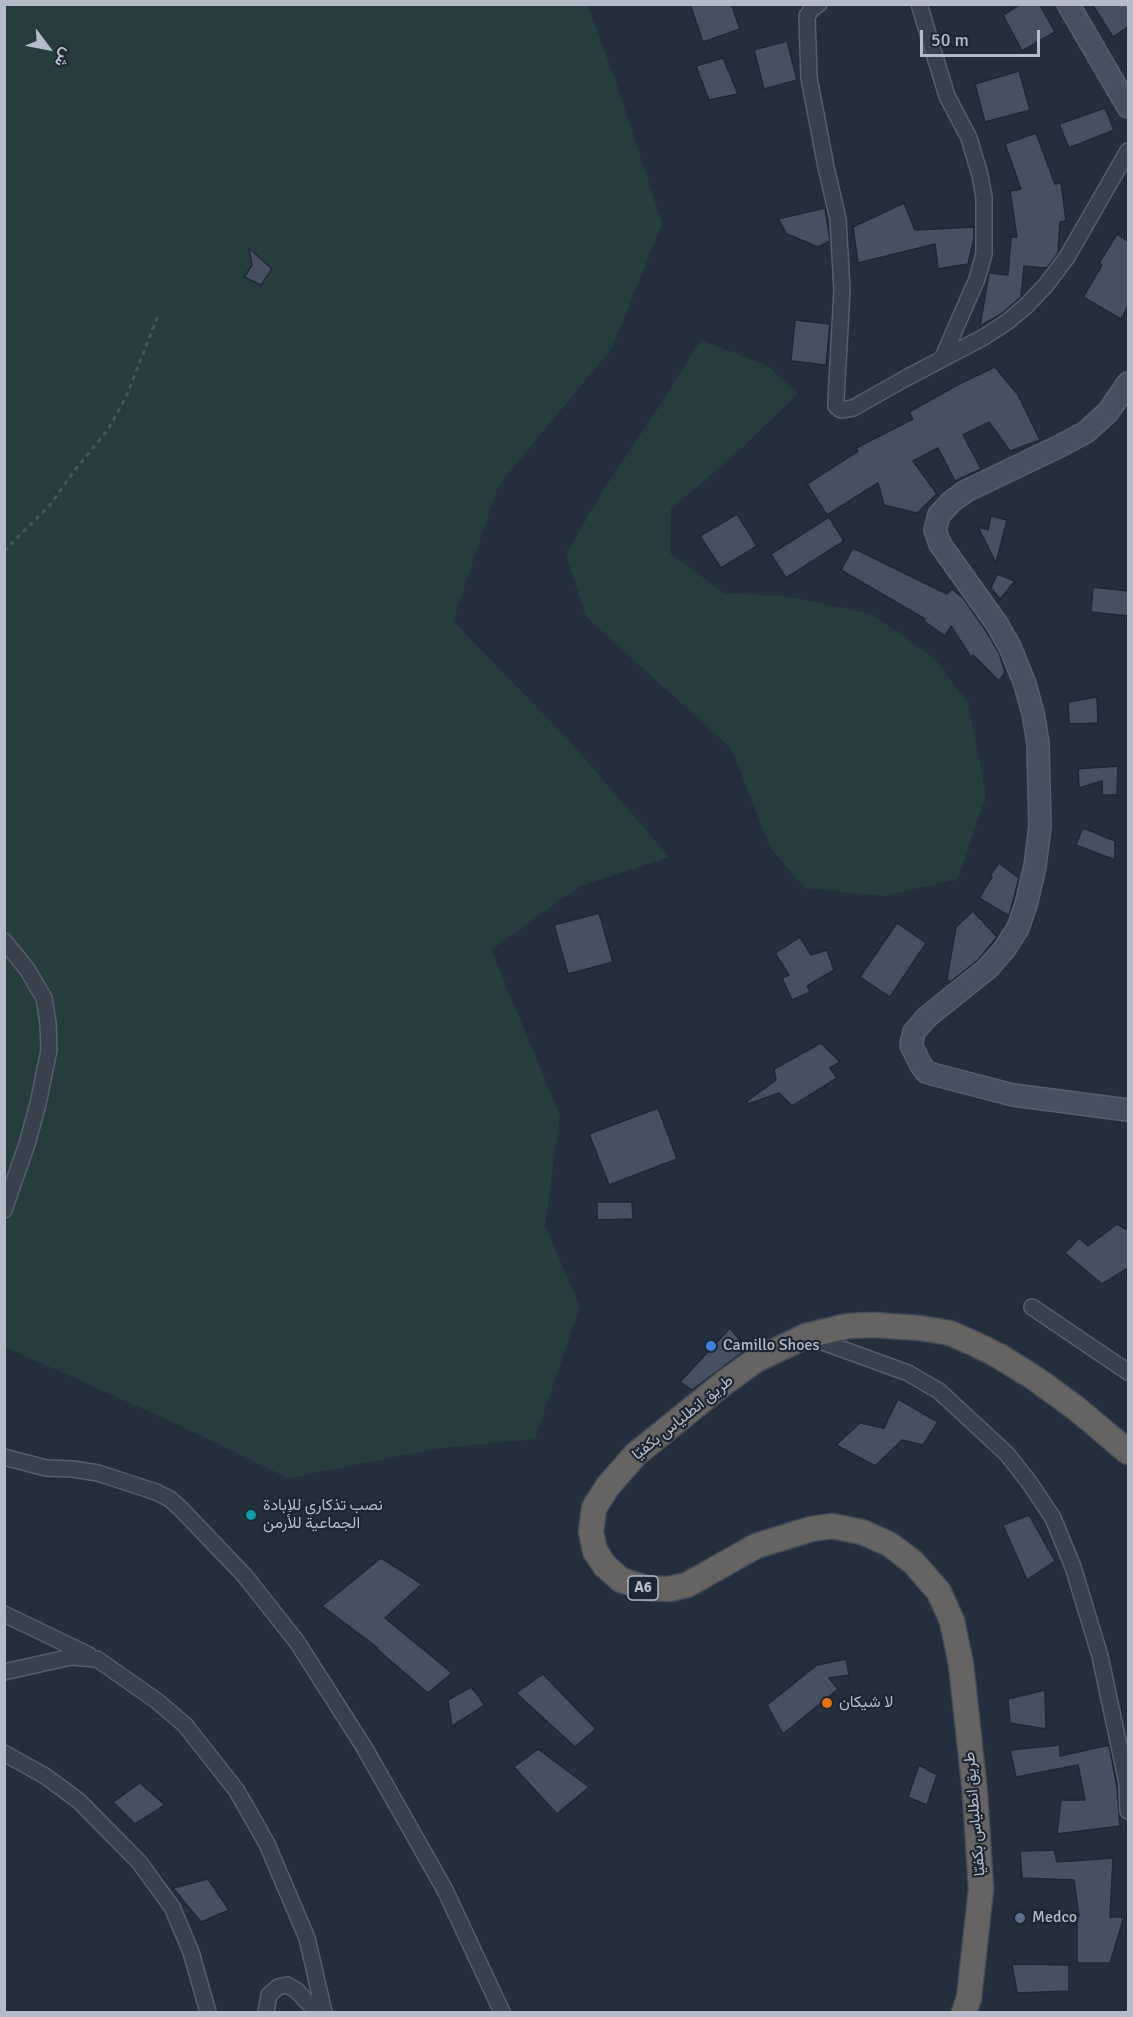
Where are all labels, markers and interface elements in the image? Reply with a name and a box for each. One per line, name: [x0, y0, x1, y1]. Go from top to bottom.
north arrow: [18, 18, 78, 78]
scale bar: [923, 18, 1043, 56]
text: 50 m: [931, 29, 969, 51]
text: ش: [50, 44, 77, 71]
place label: Camillo Shoes: [723, 1336, 820, 1356]
marker: Camillo Shoes: [704, 1339, 718, 1353]
street label: طريق انطلياس بكفيّا: [628, 1371, 738, 1465]
place label: نصب تذكاري للإبادة الجماعية للأرمن: [263, 1496, 383, 1534]
marker: نصب تذكاري للإبادة الجماعية للأرمن: [244, 1508, 258, 1522]
road number: A6: [628, 1576, 658, 1600]
place label: لا شيكان: [839, 1693, 893, 1713]
marker: لا شيكان: [820, 1696, 834, 1710]
street label: طريق انطلياس بكفيّا: [960, 1751, 990, 1877]
place label: Medco: [1032, 1908, 1077, 1928]
marker: Medco: [1013, 1911, 1027, 1925]

